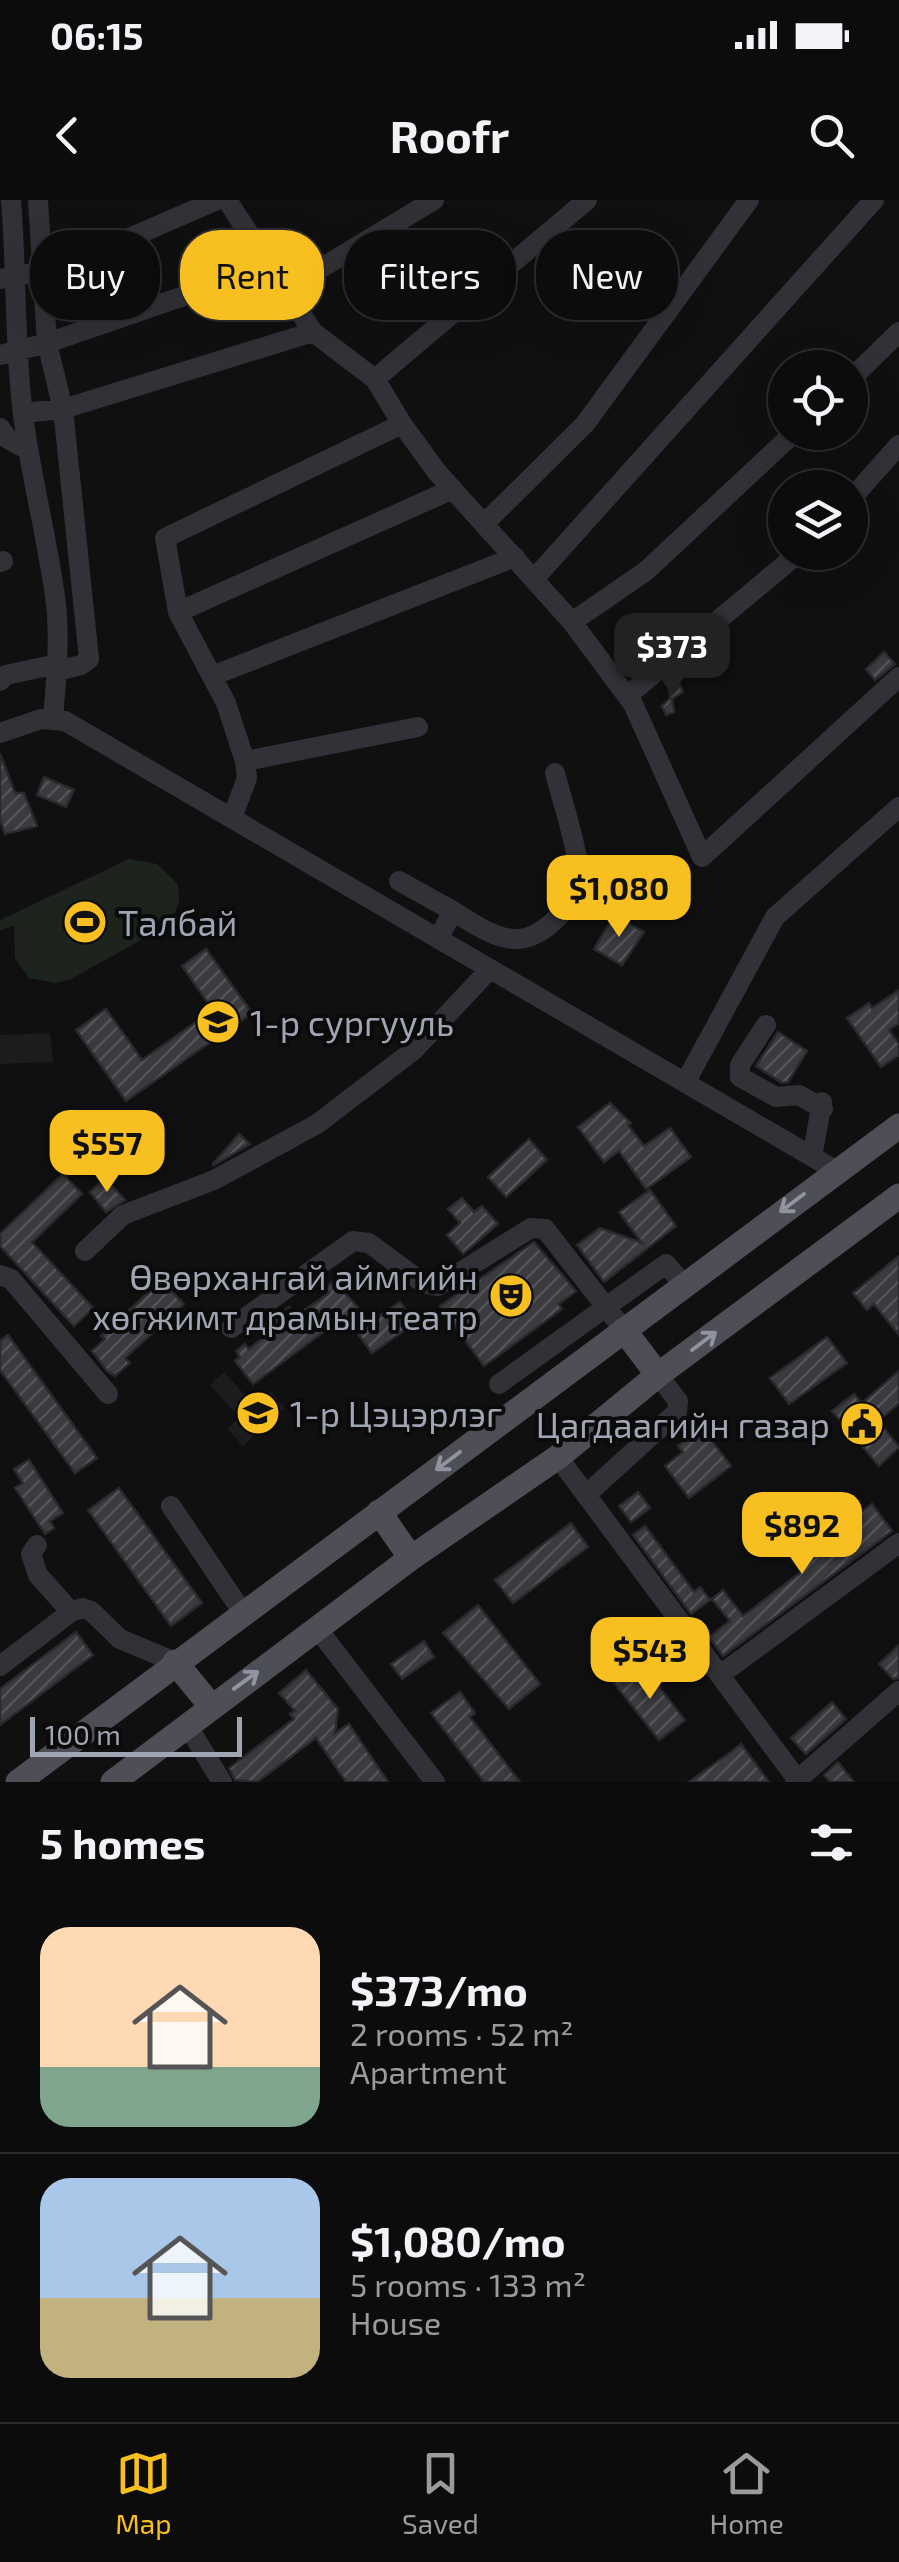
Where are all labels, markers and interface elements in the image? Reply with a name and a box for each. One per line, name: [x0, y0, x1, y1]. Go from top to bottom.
text: 06:15: [50, 12, 144, 58]
icon: back: [40, 108, 95, 163]
text: Roofr: [390, 108, 509, 162]
icon: search: [804, 108, 859, 163]
chip: Buy: [30, 230, 160, 320]
chip: Rent: [180, 230, 324, 320]
chip: Filters: [344, 230, 516, 320]
chip: New: [536, 230, 678, 320]
map controls: [768, 350, 868, 570]
button: locate: [768, 350, 868, 450]
button: layers: [768, 470, 868, 570]
pin: $373: [613, 613, 731, 698]
text: $373: [636, 626, 708, 664]
pin: $1,080: [538, 855, 700, 940]
text: $1,080: [569, 868, 669, 906]
sports icon: Талбай: [62, 899, 108, 945]
place label: Талбай: [118, 901, 237, 943]
school or university icon: 1-р сургууль: [195, 999, 241, 1045]
place label: 1-р сургууль: [250, 1001, 454, 1044]
pin: $557: [48, 1110, 166, 1195]
text: $557: [72, 1123, 142, 1161]
one-way arrow: [779, 1193, 806, 1214]
place label: Өвөрхангай аймгийн хөгжимт драмын театр: [92, 1255, 478, 1337]
theatre icon: Өвөрхангай аймгийн хөгжимт драмын театр: [488, 1273, 534, 1319]
one-way arrow: [690, 1331, 717, 1352]
school or university icon: 1-р Цэцэрлэг: [235, 1390, 281, 1436]
place label: 1-р Цэцэрлэг: [290, 1392, 502, 1434]
public building icon: Цагдаагийн газар: [839, 1401, 885, 1447]
place label: Цагдаагийн газар: [536, 1403, 830, 1445]
one-way arrow: [435, 1451, 462, 1472]
pin: $892: [743, 1492, 861, 1577]
text: $892: [764, 1505, 840, 1543]
pin: $543: [591, 1617, 709, 1702]
text: $543: [613, 1630, 687, 1668]
one-way arrow: [232, 1670, 259, 1691]
scale bar: [30, 1712, 242, 1756]
text: 100 m: [45, 1717, 121, 1751]
icon: filters: [804, 1815, 859, 1870]
text: 5 homes: [40, 1817, 205, 1867]
text: $373/mo: [350, 1964, 528, 2014]
icon: home: [120, 1967, 240, 2087]
text: 2 rooms · 52 m²: [350, 2014, 574, 2052]
text: Apartment: [350, 2052, 507, 2090]
text: $1,080/mo: [350, 2215, 565, 2265]
icon: home: [120, 2218, 240, 2338]
text: 5 rooms · 133 m²: [350, 2265, 586, 2303]
text: House: [350, 2303, 441, 2341]
tab: Map: [115, 2446, 171, 2540]
tab: Saved: [402, 2446, 479, 2540]
tab: Home: [710, 2446, 784, 2540]

